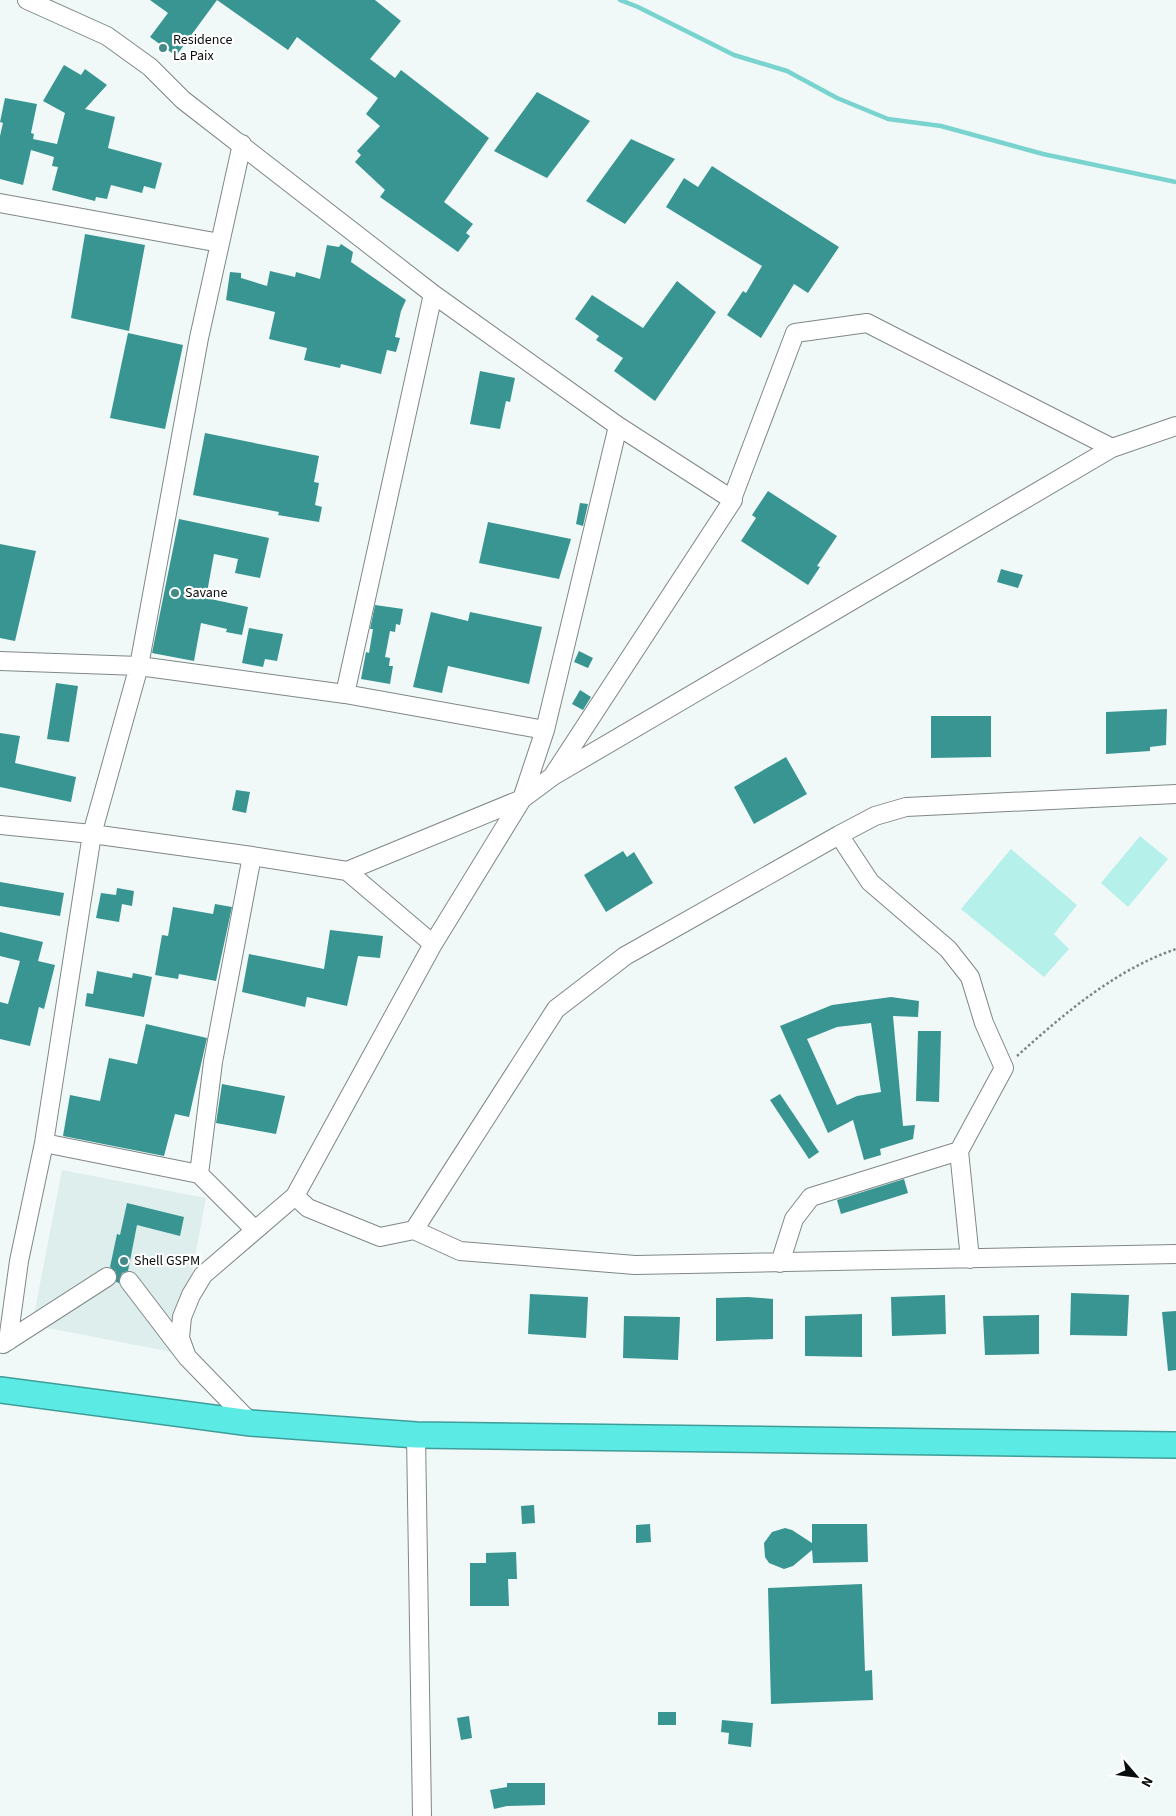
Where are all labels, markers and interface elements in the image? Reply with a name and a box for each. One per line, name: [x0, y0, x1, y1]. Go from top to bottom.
place label: Residence La Paix: [173, 30, 233, 66]
marker: Residence La Paix: [157, 42, 169, 54]
place label: Savane: [185, 583, 228, 603]
marker: Savane: [169, 587, 181, 599]
place label: Shell GSPM: [134, 1251, 200, 1271]
marker: Shell GSPM: [118, 1255, 130, 1267]
north arrow: [1111, 1751, 1161, 1801]
text: N: [1136, 1773, 1158, 1790]

